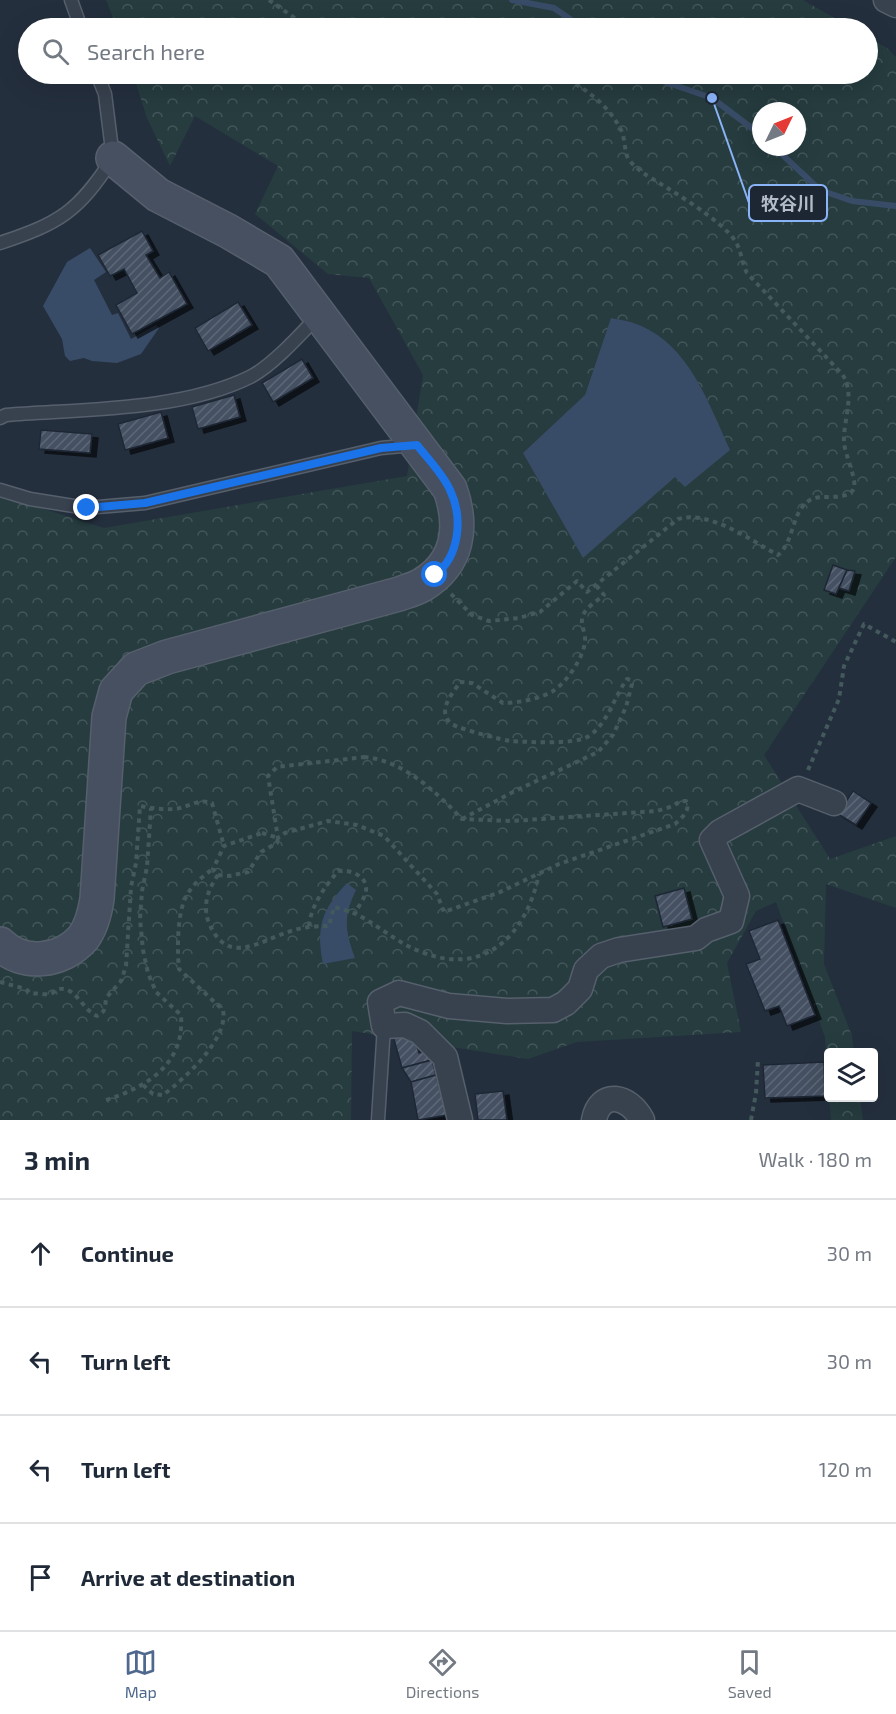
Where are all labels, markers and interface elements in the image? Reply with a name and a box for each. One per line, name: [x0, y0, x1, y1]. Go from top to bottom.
search box: [18, 18, 878, 84]
icon: search: [39, 35, 72, 68]
text: Search here: [87, 38, 205, 64]
north arrow: [752, 102, 806, 156]
callout: 牧谷川: [749, 185, 827, 221]
text: 牧谷川: [761, 192, 815, 214]
route end: [73, 494, 99, 520]
route start: [421, 561, 447, 587]
map controls: [824, 1048, 878, 1102]
button: layers: [824, 1048, 878, 1102]
text: 3 min: [24, 1144, 90, 1175]
text: Walk · 180 m: [759, 1147, 872, 1171]
icon: ahead: [24, 1237, 57, 1270]
text: Continue: [81, 1240, 174, 1266]
text: 30 m: [827, 1241, 872, 1265]
icon: left: [24, 1345, 57, 1378]
text: Turn left: [81, 1348, 170, 1374]
text: 30 m: [827, 1349, 872, 1373]
icon: left: [24, 1453, 57, 1486]
text: Turn left: [81, 1456, 170, 1482]
text: 120 m: [819, 1457, 872, 1481]
icon: arrive: [24, 1561, 57, 1594]
text: Arrive at destination: [81, 1564, 295, 1590]
tab: Map: [124, 1646, 157, 1701]
tab: Directions: [406, 1646, 479, 1701]
tab: Saved: [728, 1646, 772, 1701]

